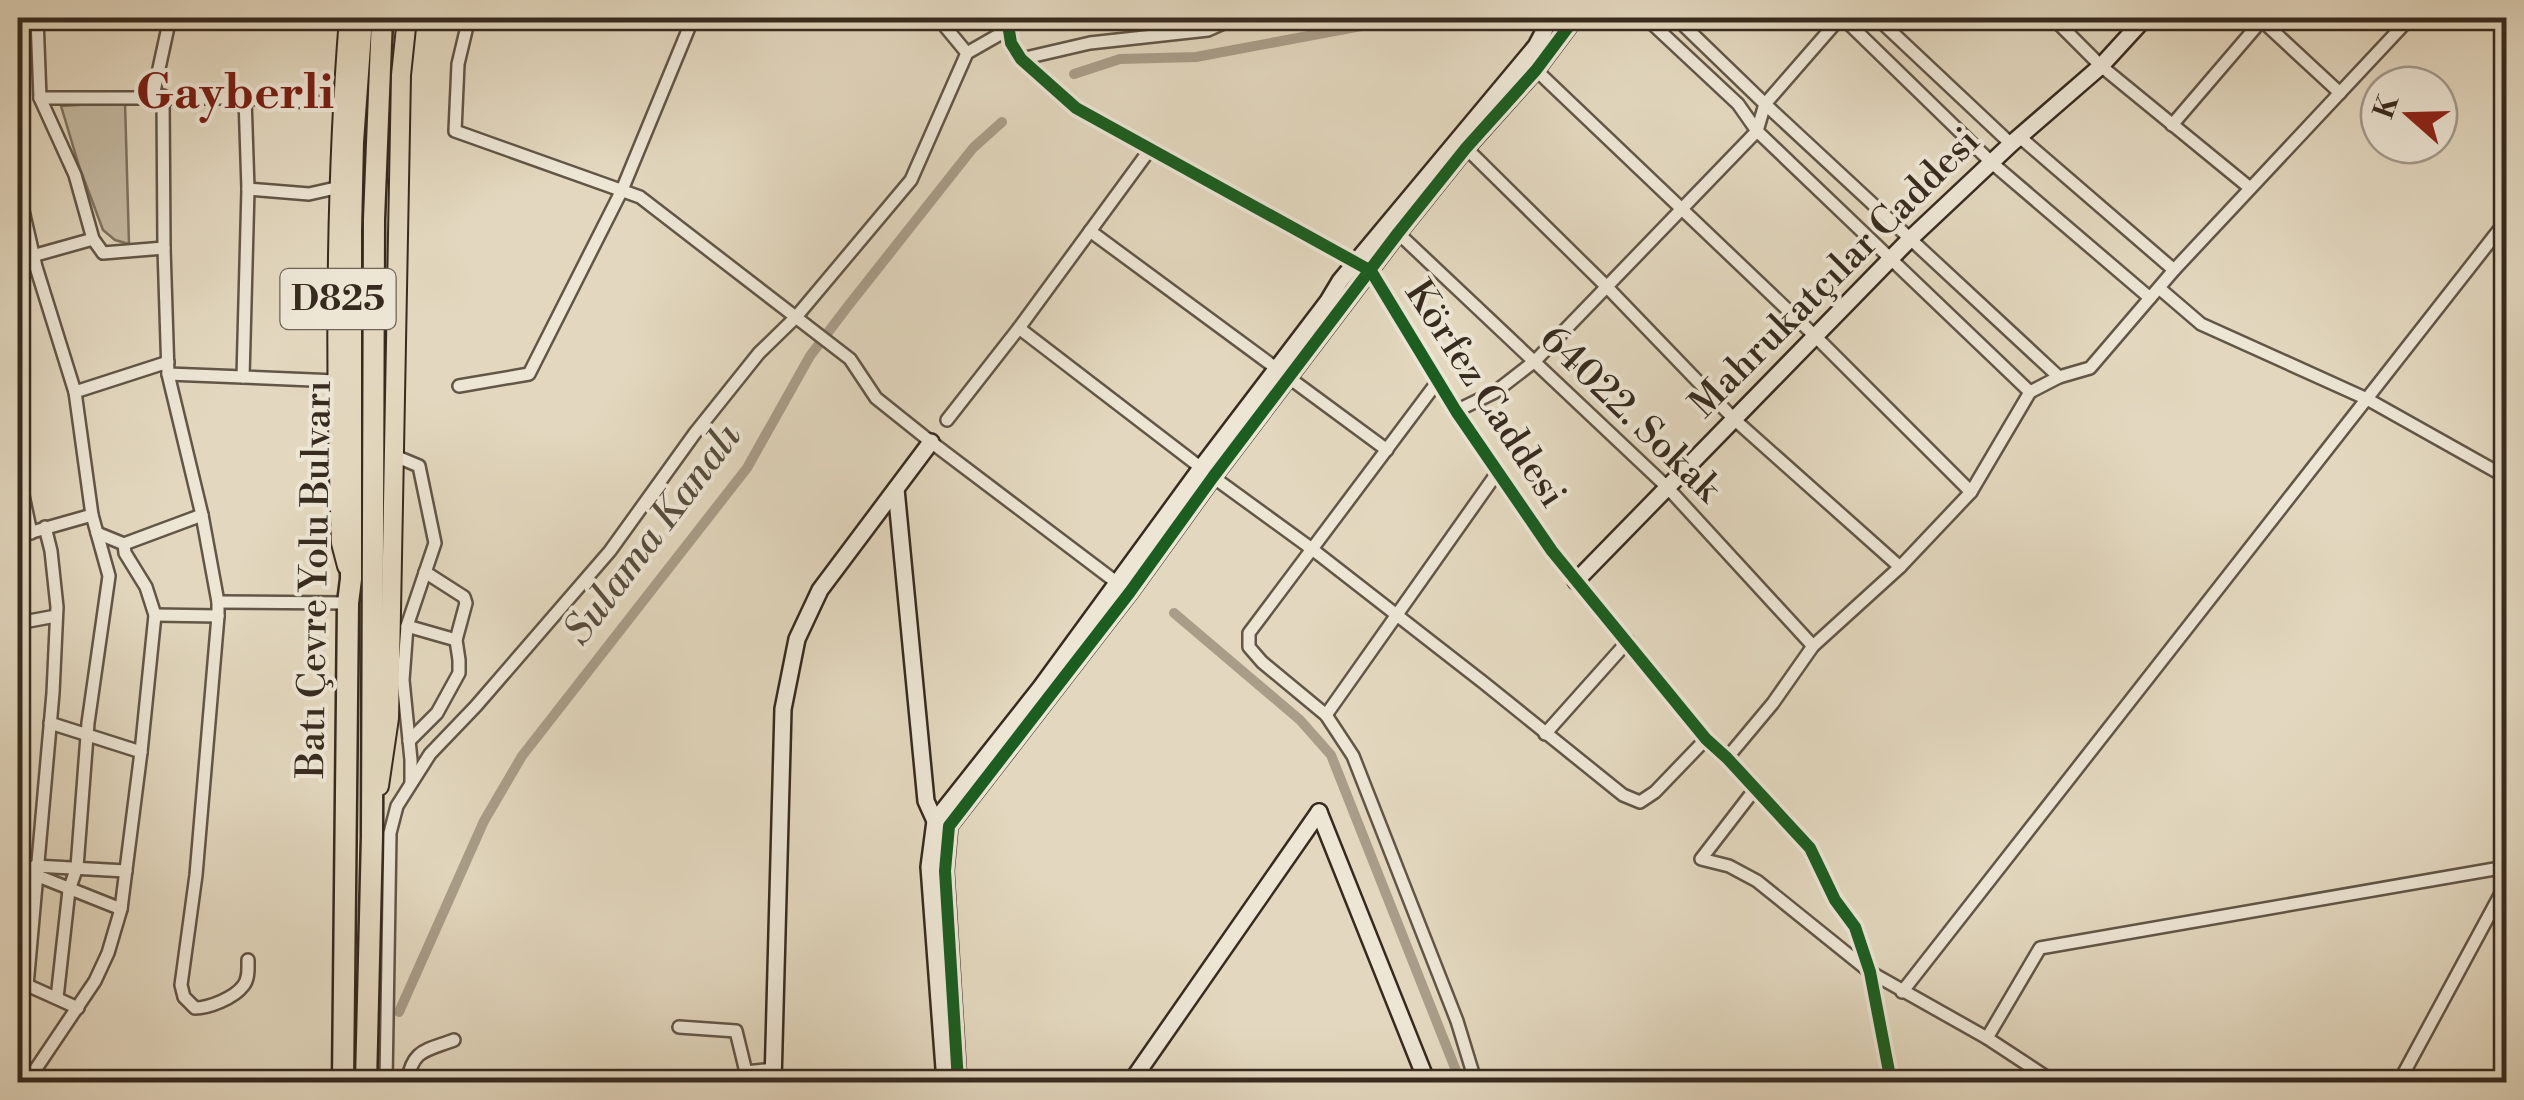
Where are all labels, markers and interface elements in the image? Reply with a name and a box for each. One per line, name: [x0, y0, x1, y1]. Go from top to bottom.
district label: Gayberli: [136, 64, 334, 124]
north arrow: [2359, 65, 2459, 165]
text: K: [2367, 89, 2408, 124]
street label: Mahrukatçılar Caddesi: [1680, 118, 1990, 428]
road number: D825: [280, 269, 396, 329]
street label: Körfez Caddesi: [1394, 272, 1576, 516]
street label: 64022. Sokak: [1530, 316, 1732, 514]
street label: Batı Çevre Yolu Bulvarı: [288, 380, 342, 779]
water label: Sulama Kanalı: [553, 413, 753, 655]

